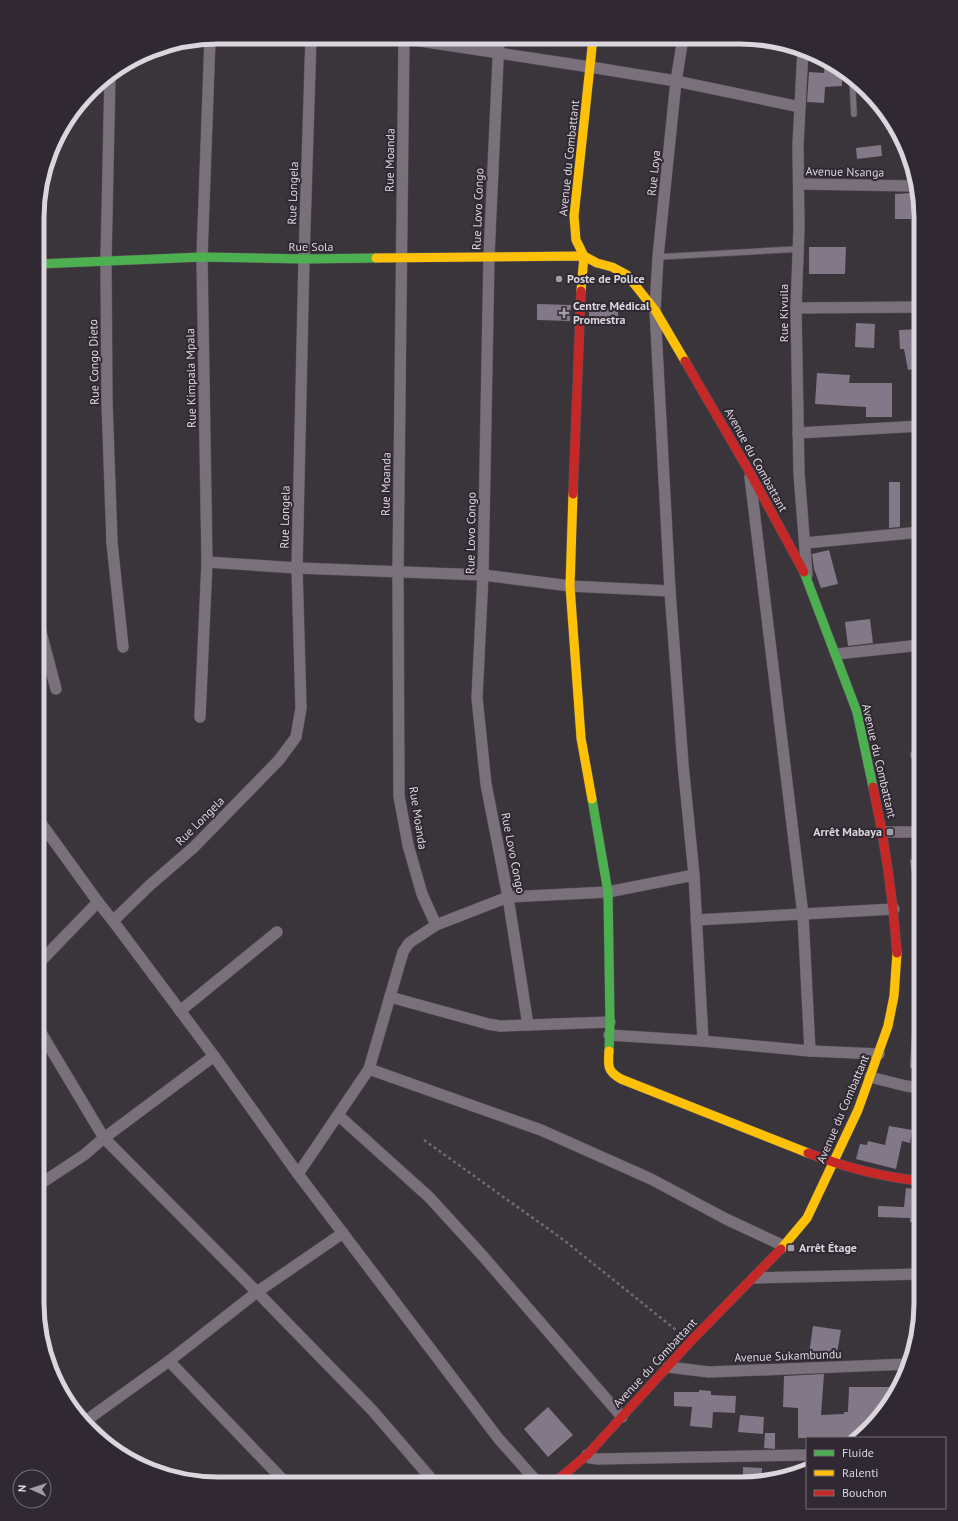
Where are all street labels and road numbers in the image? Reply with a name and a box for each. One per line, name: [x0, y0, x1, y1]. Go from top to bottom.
street label: Avenue du Combattant: [555, 99, 582, 217]
street label: Rue Moanda: [381, 128, 398, 192]
street label: Rue Loya: [644, 149, 663, 197]
street label: Rue Longela: [284, 161, 301, 225]
street label: Avenue Nsanga: [806, 163, 885, 180]
street label: Rue Lovo Congo: [469, 168, 486, 250]
street label: Rue Sola: [288, 239, 334, 254]
street label: Rue Kivuila: [776, 284, 791, 342]
street label: Rue Congo Dieto: [85, 319, 102, 405]
street label: Rue Kimpala Mpala: [182, 328, 199, 428]
street label: Avenue du Combattant: [722, 405, 791, 514]
street label: Rue Moanda: [377, 452, 394, 516]
street label: Rue Longela: [276, 485, 293, 549]
street label: Rue Lovo Congo: [462, 492, 479, 574]
street label: Avenue du Combattant: [859, 702, 900, 819]
street label: Rue Moanda: [406, 785, 431, 851]
street label: Rue Longela: [172, 793, 227, 848]
street label: Rue Lovo Congo: [498, 811, 529, 895]
street label: Avenue du Combattant: [813, 1052, 872, 1165]
street label: Avenue du Combattant: [609, 1315, 700, 1410]
street label: Avenue Sukambundu: [734, 1346, 842, 1365]

